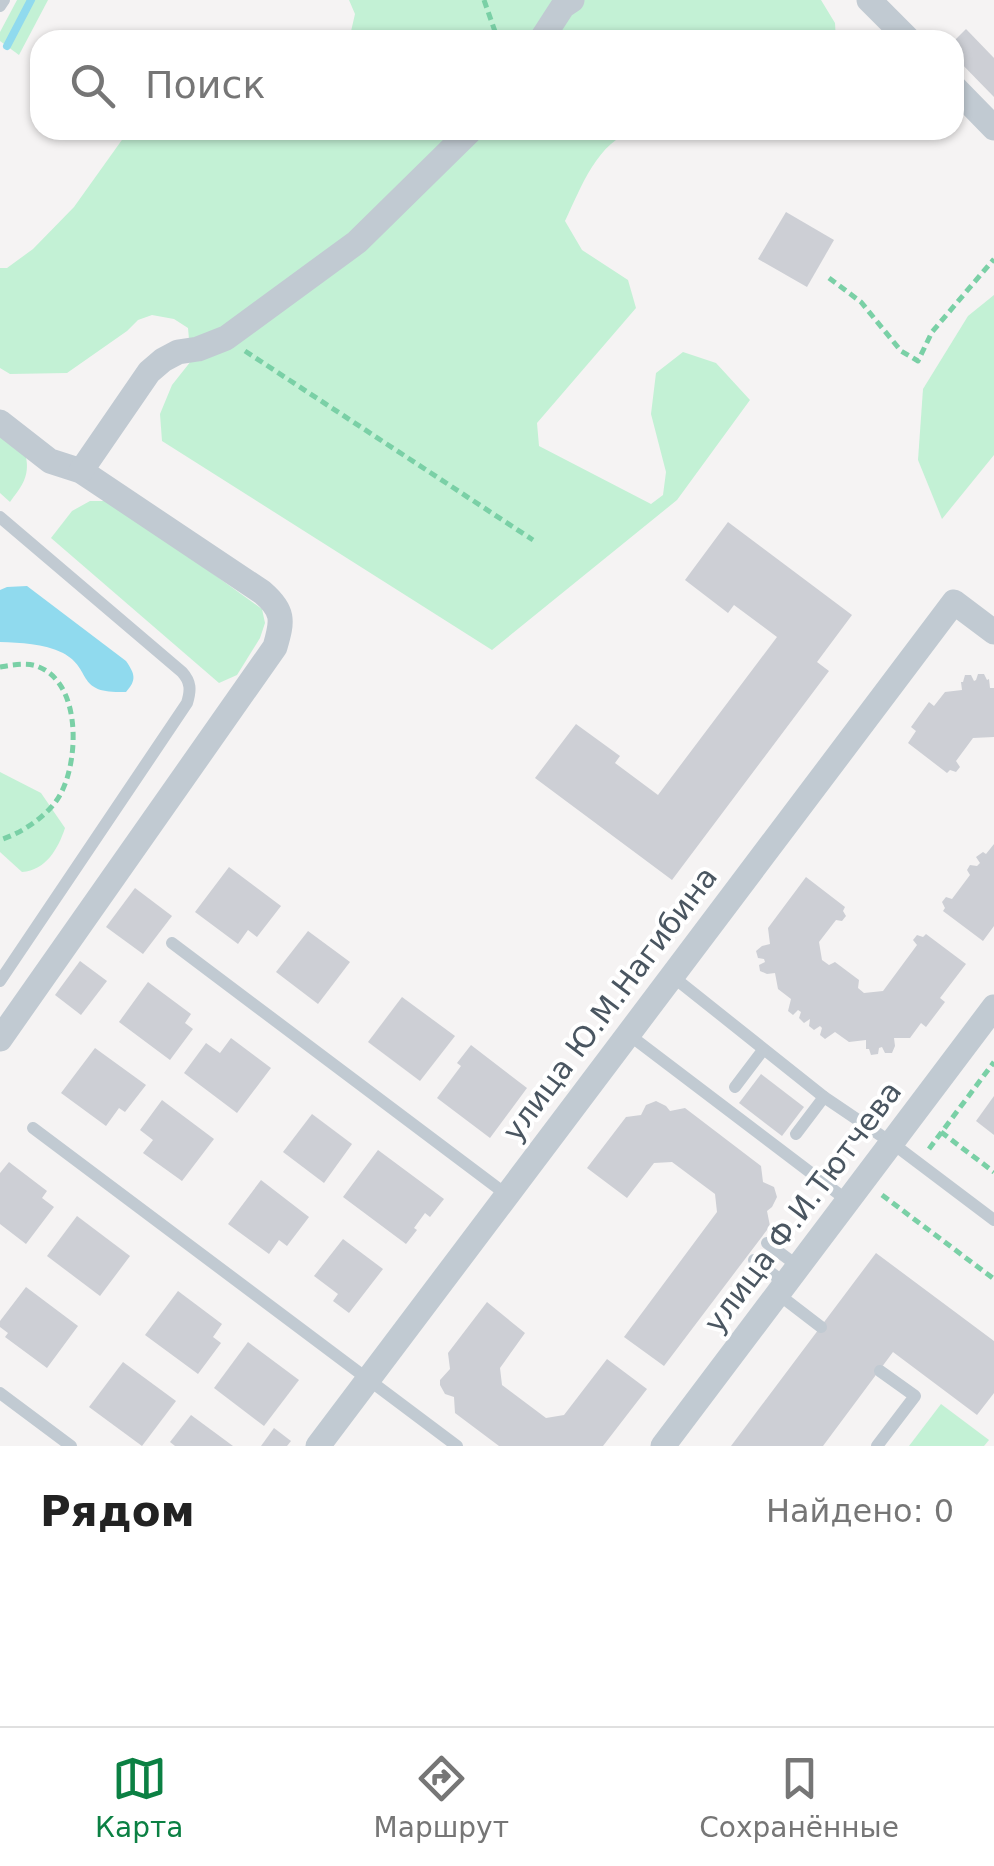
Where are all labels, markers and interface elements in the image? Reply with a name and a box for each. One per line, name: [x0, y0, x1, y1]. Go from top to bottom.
search box: [30, 30, 964, 140]
icon: search: [65, 58, 120, 113]
text: Поиск: [145, 63, 265, 107]
street label: улица Ю.М.Нагибина: [495, 860, 724, 1148]
street label: улица Ф.И.Тютчева: [697, 1074, 908, 1339]
text: Рядом: [40, 1487, 195, 1536]
text: Найдено: 0: [766, 1492, 954, 1530]
tab: Карта: [95, 1751, 183, 1844]
tab: Маршрут: [374, 1751, 509, 1844]
tab: Сохранённые: [699, 1751, 899, 1844]

